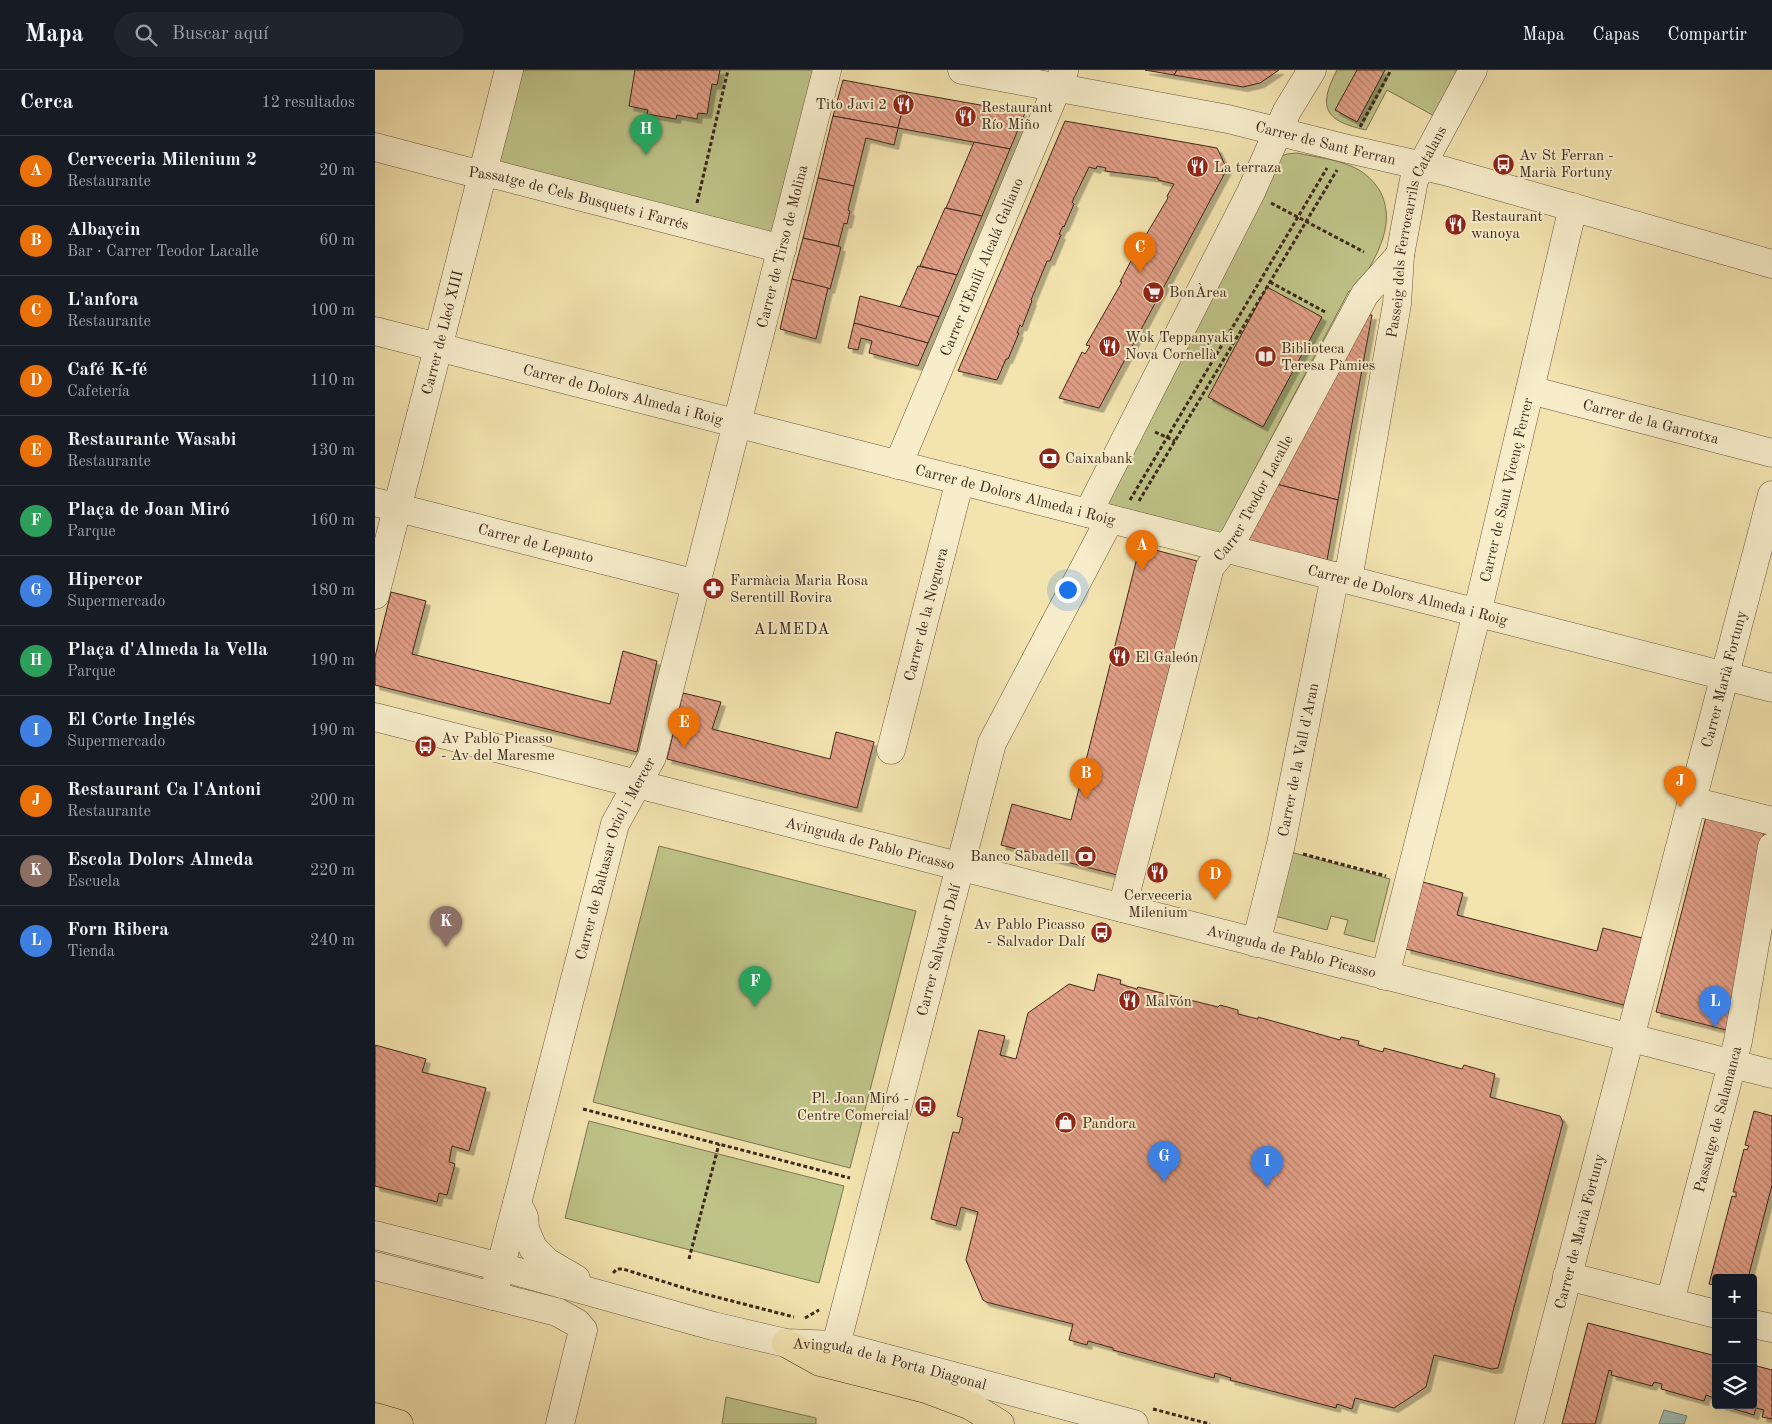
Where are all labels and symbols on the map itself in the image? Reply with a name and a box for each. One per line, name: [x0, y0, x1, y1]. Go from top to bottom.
restaurant icon: Tito Javi 2: [891, 92, 915, 116]
place label: Tito Javi 2: [815, 98, 887, 113]
place label: Restaurant Río Miño: [981, 101, 1053, 133]
restaurant icon: Restaurant Río Miño: [953, 104, 977, 128]
pin: H: [630, 114, 662, 155]
street label: Carrer de Sant Ferran: [1253, 120, 1397, 169]
street label: Passeig dels Ferrocarrils Catalans: [1385, 124, 1450, 339]
place label: Av St Ferran - Marià Fortuny: [1519, 149, 1614, 181]
bus stop icon: Av St Ferran - Marià Fortuny: [1491, 152, 1515, 176]
restaurant icon: La terraza: [1186, 155, 1210, 179]
place label: La terraza: [1214, 161, 1282, 176]
street label: Carrer de Tirso de Molina: [756, 163, 812, 330]
street label: Passatge de Cels Busquets i Farrés: [468, 166, 690, 233]
street label: Carrer d'Emili Alcalá Galiano: [939, 176, 1027, 359]
place label: Restaurant wanoya: [1471, 210, 1543, 242]
restaurant icon: Restaurant wanoya: [1443, 213, 1467, 237]
pin: C: [1124, 232, 1156, 273]
street label: Carrer de Lleó XIII: [420, 269, 467, 397]
supermarket icon: BonÀrea: [1141, 280, 1165, 304]
place label: BonÀrea: [1169, 283, 1227, 301]
place label: Wok Teppanyaki Nova Cornellà: [1125, 331, 1233, 363]
restaurant icon: Wok Teppanyaki Nova Cornellà: [1097, 334, 1121, 358]
place label: Biblioteca Teresa Pàmies: [1281, 342, 1375, 374]
library icon: Biblioteca Teresa Pàmies: [1253, 345, 1277, 369]
street label: Carrer de Dolors Almeda i Roig: [521, 363, 724, 429]
street label: Carrer de Sant Vicenç Ferrer: [1479, 397, 1537, 584]
street label: Carrer de la Garrotxa: [1581, 398, 1721, 448]
street label: Carrer Teodor Lacalle: [1212, 433, 1297, 565]
bank icon: Caixabank: [1037, 446, 1061, 470]
place label: Caixabank: [1065, 452, 1133, 467]
street label: Carrer de Dolors Almeda i Roig: [913, 463, 1117, 529]
street label: Carrer de Lepanto: [476, 522, 595, 566]
pin: A: [1126, 530, 1158, 571]
street label: Carrer de la Noguera: [903, 546, 952, 683]
street label: Carrer de Dolors Almeda i Roig: [1306, 564, 1509, 629]
place label: Farmàcia Maria Rosa Serentill Rovira: [730, 574, 869, 606]
pharmacy icon: Farmàcia Maria Rosa Serentill Rovira: [702, 577, 726, 601]
your location: [1055, 577, 1081, 603]
street label: Carrer Marià Fortuny: [1700, 609, 1750, 750]
district label: ALMEDA: [753, 622, 831, 638]
restaurant icon: El Galeón: [1107, 645, 1131, 669]
place label: El Galeón: [1135, 651, 1198, 666]
street label: Carrer de la Vall d'Aran: [1277, 682, 1322, 838]
pin: E: [668, 707, 700, 748]
place label: Av Pablo Picasso - Av del Maresme: [441, 732, 555, 764]
bus stop icon: Av Pablo Picasso - Av del Maresme: [413, 735, 437, 759]
street label: Carrer de Baltasar Oriol i Mercer: [574, 756, 659, 962]
pin: B: [1070, 758, 1102, 799]
pin: J: [1664, 766, 1696, 807]
street label: Avinguda de Pablo Picasso: [783, 816, 956, 874]
bank icon: Banco Sabadell: [1073, 844, 1097, 868]
place label: Banco Sabadell: [970, 850, 1069, 865]
pin: D: [1199, 859, 1231, 900]
restaurant icon: Cerveceria Milenium: [1146, 860, 1170, 884]
street label: Carrer Salvador Dalí: [916, 882, 964, 1018]
place label: Cerveceria Milenium: [1124, 889, 1193, 921]
pin: K: [430, 906, 462, 947]
place label: Av Pablo Picasso - Salvador Dalí: [973, 918, 1086, 950]
bus stop icon: Av Pablo Picasso - Salvador Dalí: [1089, 921, 1113, 945]
street label: Avinguda de Pablo Picasso: [1205, 924, 1377, 982]
pin: F: [739, 966, 771, 1007]
pin: L: [1699, 986, 1731, 1027]
restaurant icon: Malvón: [1117, 989, 1141, 1013]
place label: Malvón: [1145, 995, 1192, 1010]
street label: Passatge de Salamanca: [1693, 1044, 1745, 1194]
place label: Pl. Joan Miró - Centre Comercial: [797, 1092, 909, 1124]
bus stop icon: Pl. Joan Miró - Centre Comercial: [913, 1095, 937, 1119]
shop icon: Pandora: [1054, 1111, 1078, 1135]
place label: Pandora: [1082, 1117, 1136, 1132]
pin: G: [1148, 1141, 1180, 1182]
pin: I: [1251, 1146, 1283, 1187]
street label: Carrer de Marià Fortuny: [1553, 1153, 1608, 1311]
street label: Avinguda de la Porta Diagonal: [792, 1337, 988, 1394]

